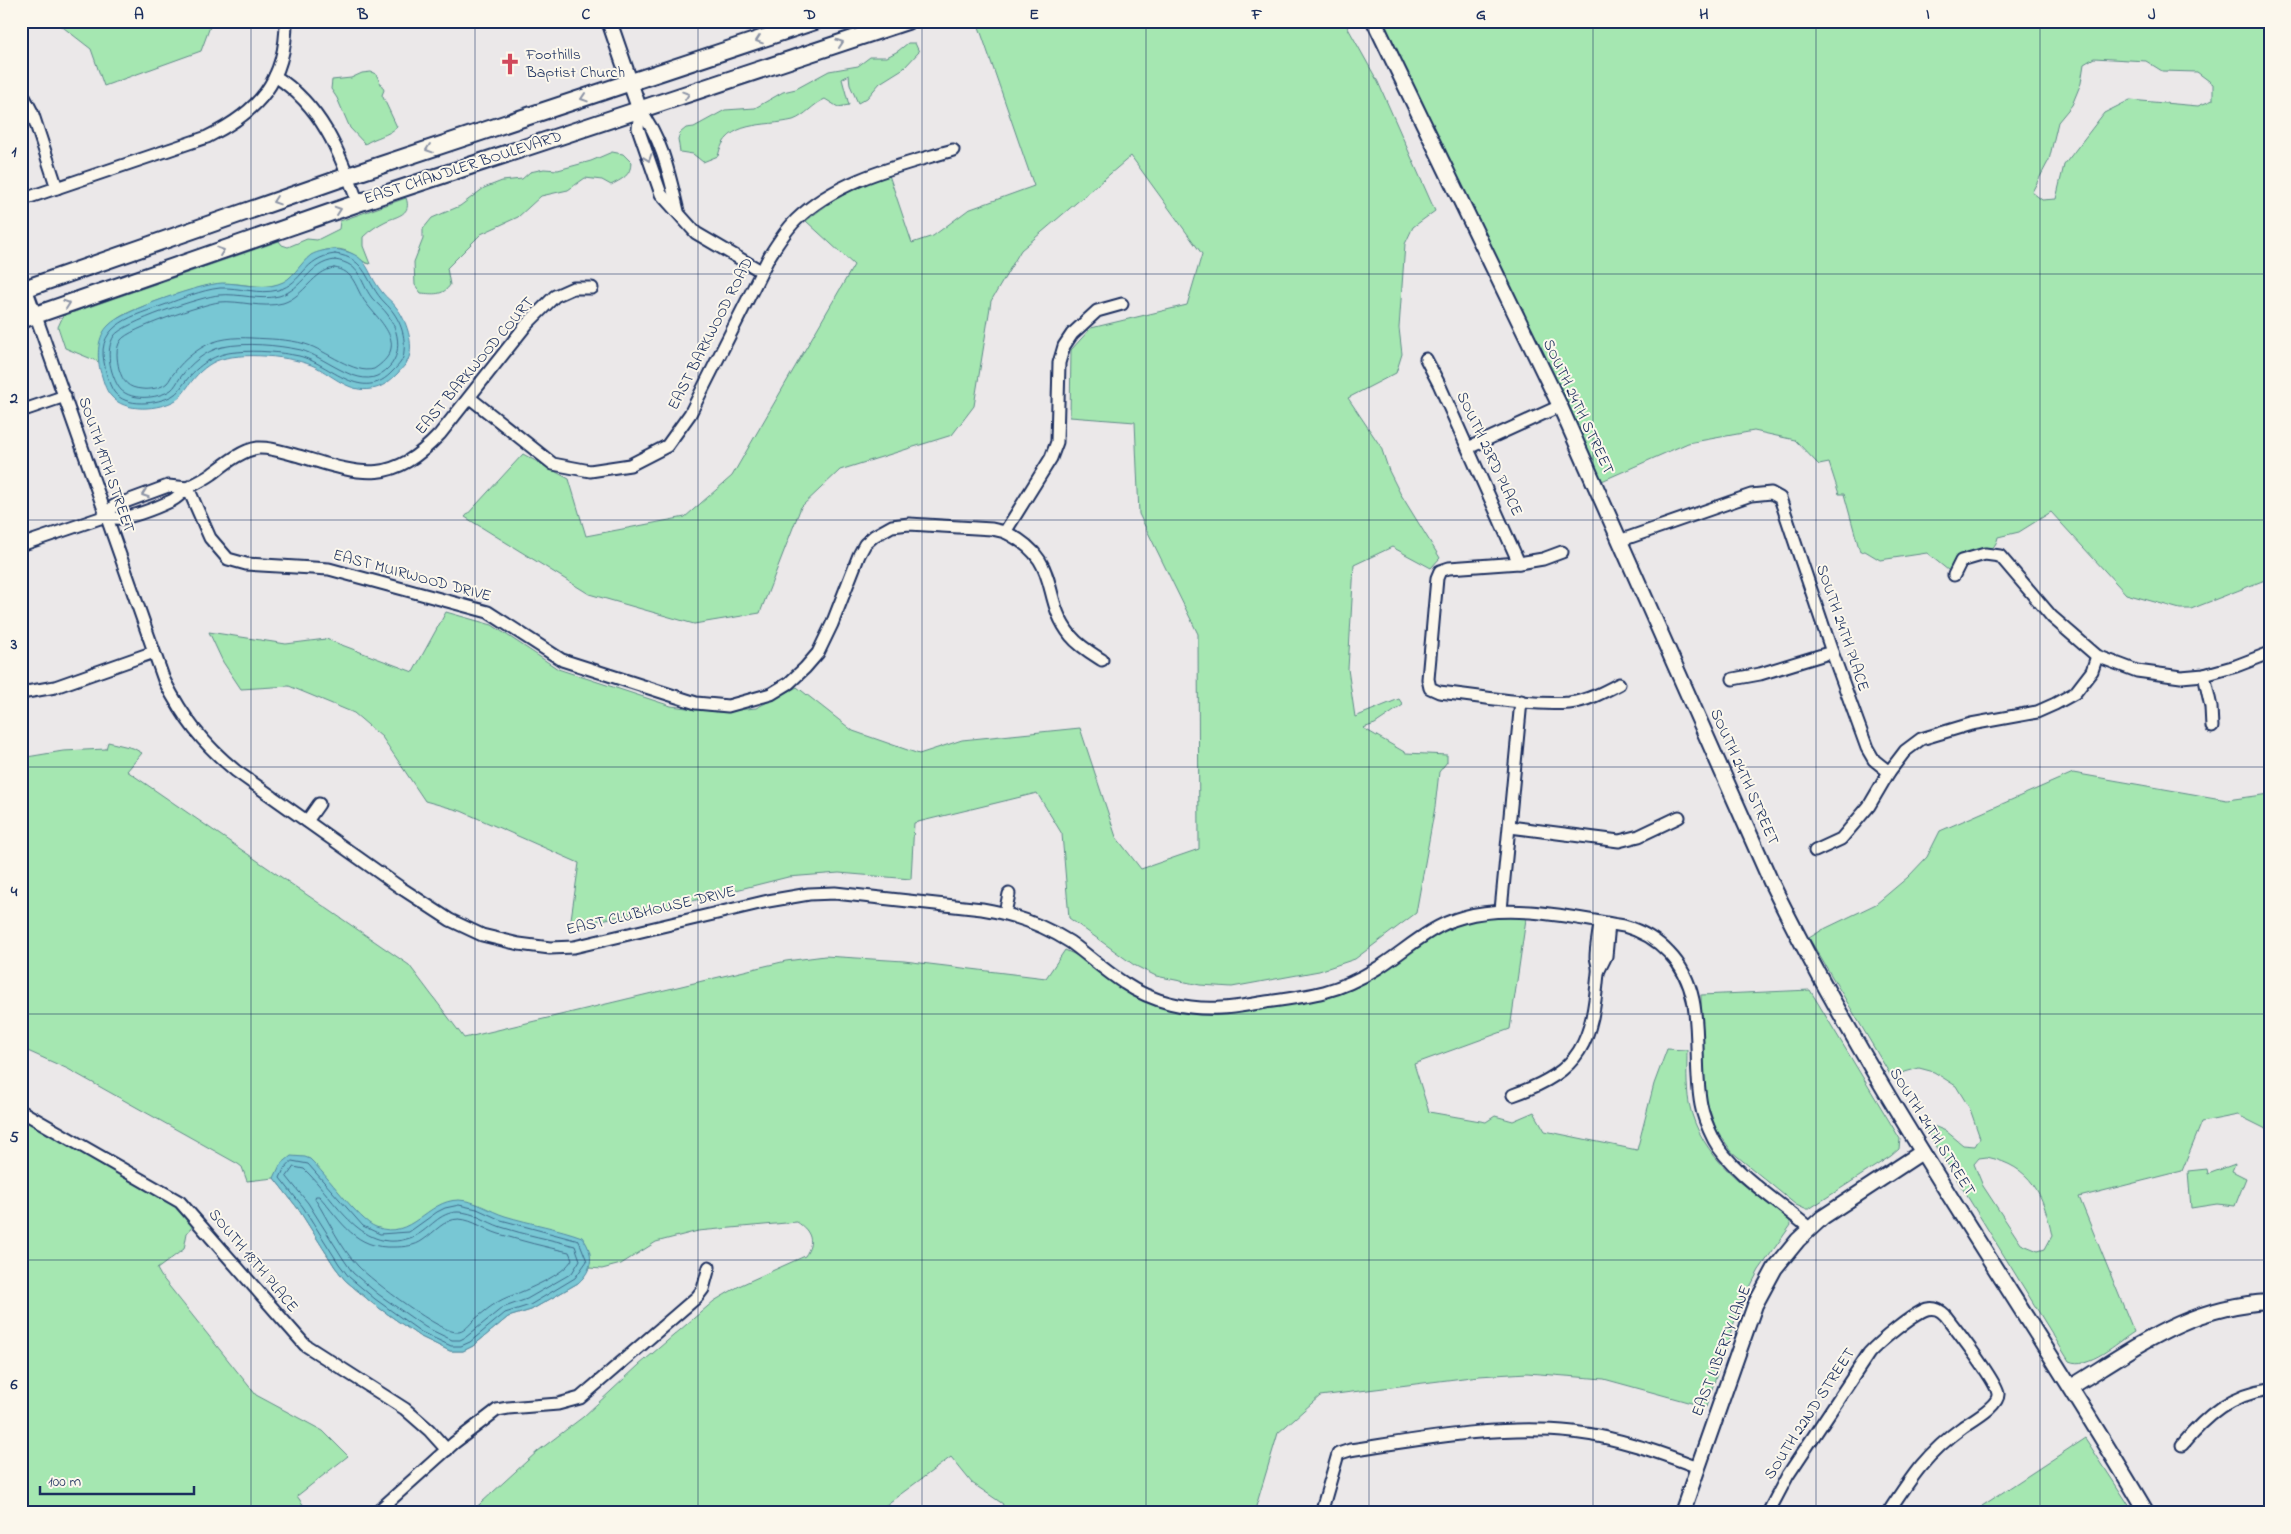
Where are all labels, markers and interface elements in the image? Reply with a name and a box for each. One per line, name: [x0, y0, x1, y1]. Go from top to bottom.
text: A: [134, 3, 144, 27]
text: B: [357, 3, 369, 27]
text: C: [582, 3, 591, 27]
text: D: [803, 3, 816, 27]
text: E: [1029, 3, 1039, 27]
text: F: [1251, 3, 1263, 27]
text: G: [1476, 3, 1486, 27]
text: H: [1699, 3, 1709, 27]
text: I: [1926, 3, 1930, 27]
text: J: [2148, 3, 2156, 27]
one-way arrow: [755, 34, 764, 44]
one-way arrow: [835, 39, 844, 49]
place label: Foothills Baptist Church: [525, 43, 625, 85]
church icon: Foothills Baptist Church: [497, 51, 523, 77]
one-way arrow: [681, 91, 690, 101]
one-way arrow: [580, 92, 588, 102]
street label: EAST CHANDLER BOULEVARD: [361, 125, 565, 211]
text: 1: [11, 140, 17, 164]
one-way arrow: [426, 143, 434, 153]
one-way arrow: [642, 153, 652, 162]
one-way arrow: [272, 195, 280, 205]
one-way arrow: [333, 206, 342, 216]
one-way arrow: [216, 246, 225, 256]
street label: EAST BARKWOOD ROAD: [662, 254, 760, 414]
street label: EAST BARKWOOD COURT: [410, 292, 540, 440]
one-way arrow: [63, 300, 71, 310]
street label: SOUTH 24TH STREET: [1536, 335, 1620, 479]
text: 2: [9, 387, 18, 411]
street label: SOUTH 23RD PLACE: [1450, 388, 1528, 520]
street label: SOUTH 19TH STREET: [71, 394, 141, 536]
one-way arrow: [141, 488, 149, 498]
street label: EAST MUIRWOOD DRIVE: [330, 543, 494, 609]
street label: SOUTH 24TH PLACE: [1809, 561, 1875, 695]
text: 3: [10, 633, 18, 657]
street label: SOUTH 24TH STREET: [1703, 705, 1785, 849]
text: 4: [10, 880, 18, 904]
street label: EAST CLUBHOUSE DRIVE: [564, 880, 738, 942]
street label: SOUTH 24TH STREET: [1883, 1063, 1981, 1201]
text: 5: [9, 1126, 19, 1150]
street label: SOUTH 18TH PLACE: [202, 1204, 304, 1318]
street label: EAST LIBERTY LANE: [1686, 1282, 1758, 1420]
street label: SOUTH 22ND STREET: [1758, 1343, 1862, 1485]
text: 6: [9, 1373, 18, 1397]
scale bar: [40, 1464, 194, 1496]
text: 100 m: [48, 1471, 81, 1493]

